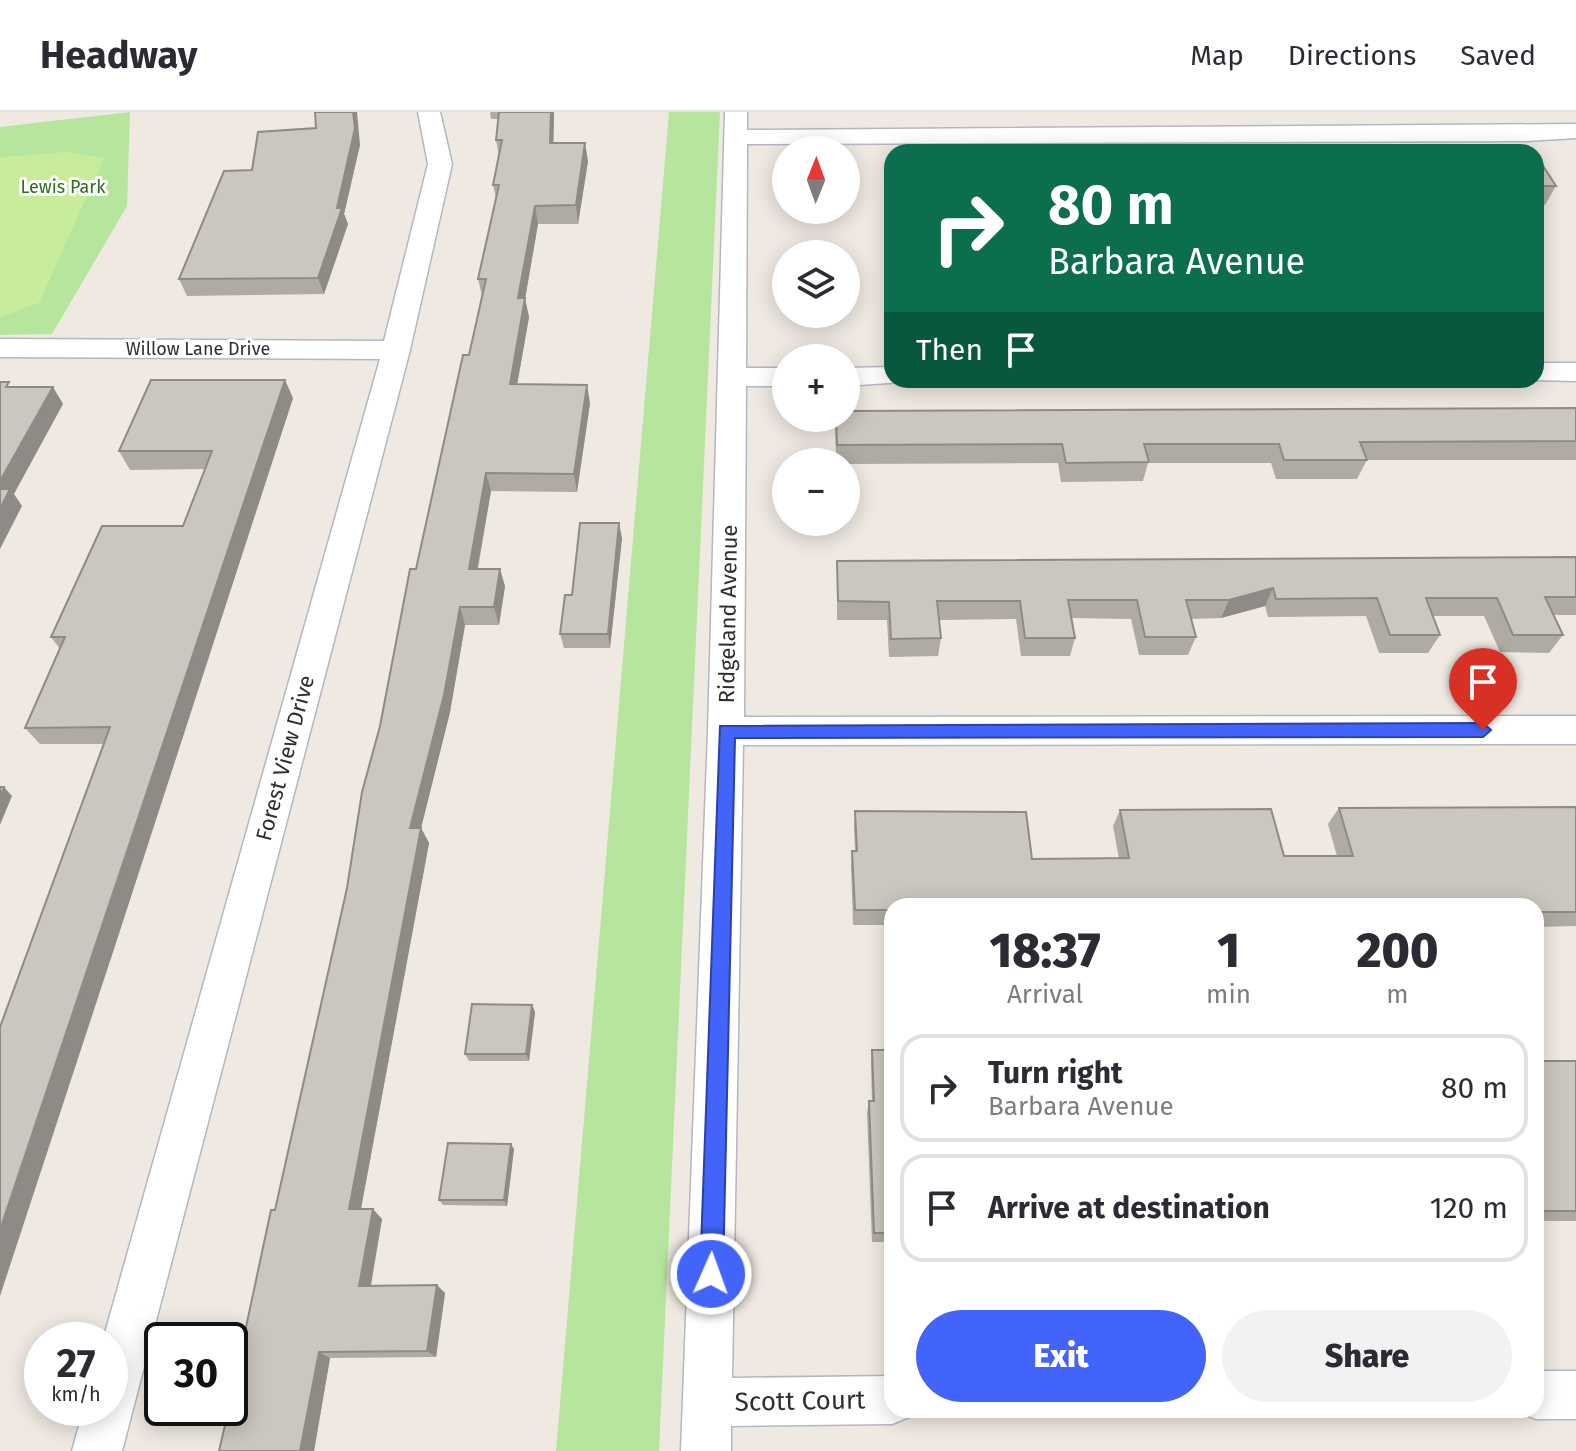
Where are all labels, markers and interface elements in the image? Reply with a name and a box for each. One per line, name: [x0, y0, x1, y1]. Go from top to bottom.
text: Headway: [40, 32, 197, 78]
text: Map: [1190, 39, 1244, 72]
text: Directions: [1288, 39, 1416, 72]
text: Saved: [1460, 39, 1536, 72]
north arrow: [772, 136, 860, 224]
map controls: [772, 136, 860, 536]
text: 80 m: [1048, 172, 1174, 239]
park label: Lewis Park: [21, 176, 106, 198]
icon: right: [916, 176, 1020, 280]
button: layers: [772, 240, 860, 328]
text: Barbara Avenue: [1048, 240, 1305, 284]
icon: arrive: [999, 328, 1043, 372]
text: Then: [916, 332, 983, 368]
street label: Willow Lane Drive: [126, 338, 270, 360]
button: +: [772, 344, 860, 432]
button: −: [772, 448, 860, 536]
street label: Ridgeland Avenue: [713, 524, 743, 704]
pin: [1449, 648, 1517, 730]
icon: arrive: [1461, 660, 1505, 704]
street label: Forest View Drive: [250, 672, 320, 844]
text: 18:37: [989, 922, 1101, 980]
text: 1: [1217, 922, 1240, 980]
text: 200: [1356, 922, 1439, 980]
text: Arrival: [1007, 979, 1083, 1010]
text: min: [1206, 979, 1251, 1010]
text: m: [1386, 979, 1409, 1010]
text: Turn right: [988, 1055, 1123, 1091]
icon: right: [920, 1066, 964, 1110]
text: 80 m: [1441, 1070, 1508, 1106]
text: Barbara Avenue: [988, 1091, 1174, 1122]
icon: arrive: [920, 1186, 964, 1230]
text: Arrive at destination: [988, 1190, 1270, 1226]
text: 120 m: [1430, 1190, 1508, 1226]
position arrow: [669, 1232, 753, 1316]
button: Exit: [916, 1310, 1206, 1402]
button: Share: [1222, 1310, 1512, 1402]
speed limit sign: 30: [144, 1322, 248, 1426]
text: 27: [57, 1340, 96, 1388]
text: km/h: [51, 1382, 101, 1406]
street label: Scott Court: [734, 1384, 866, 1418]

